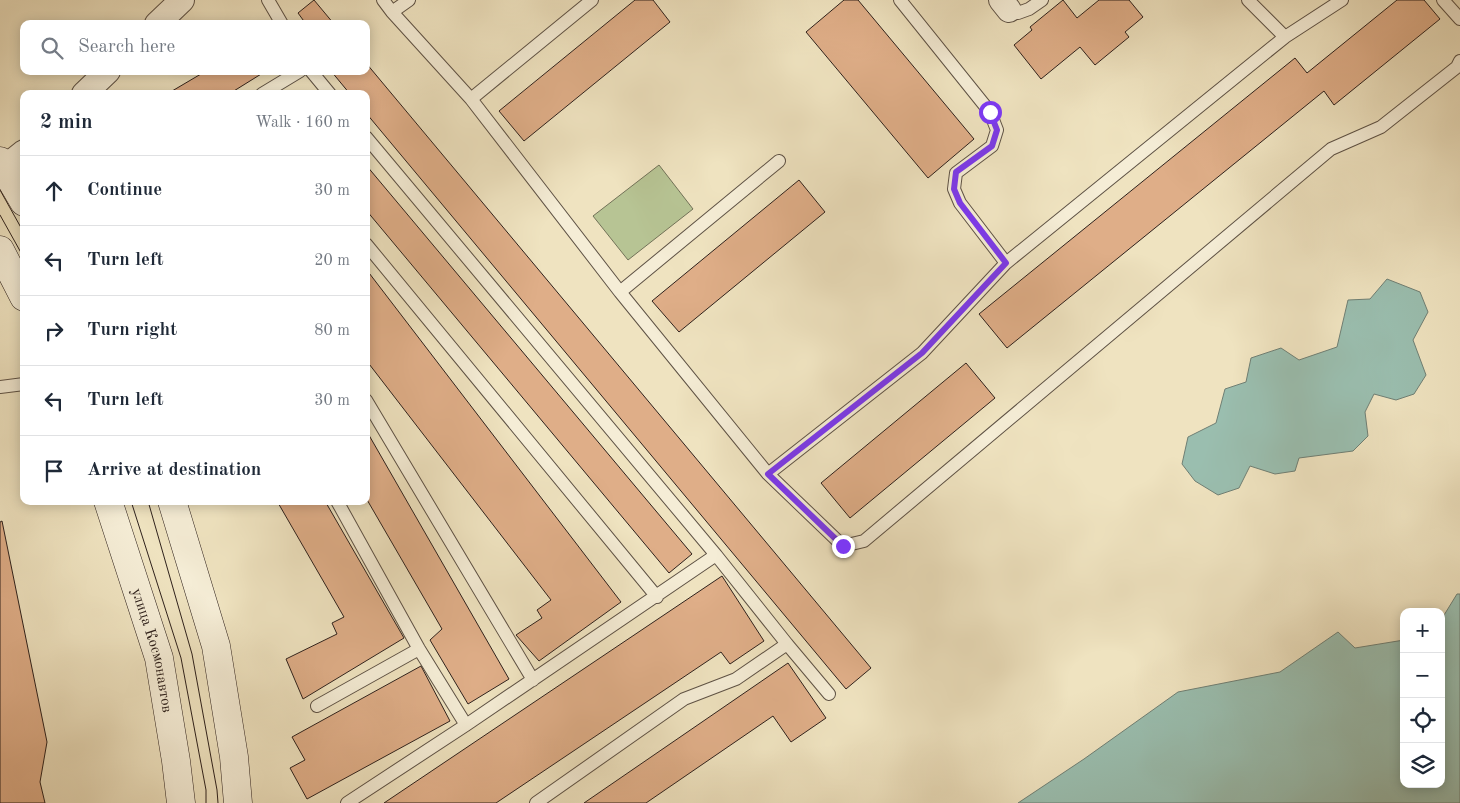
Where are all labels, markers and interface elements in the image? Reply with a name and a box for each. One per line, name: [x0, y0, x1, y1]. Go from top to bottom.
search box: [20, 20, 370, 75]
icon: search: [38, 34, 66, 62]
text: Search here: [78, 38, 175, 57]
route start: [979, 101, 1002, 124]
text: 2 min: [40, 112, 93, 133]
text: Walk · 160 m: [255, 115, 350, 131]
icon: ahead: [40, 177, 68, 205]
text: Continue: [87, 181, 162, 200]
text: 30 m: [314, 183, 350, 199]
icon: left: [40, 247, 68, 275]
text: Turn left: [87, 251, 164, 270]
text: 20 m: [314, 253, 350, 269]
icon: right: [40, 317, 68, 345]
text: Turn right: [87, 321, 177, 340]
text: 80 m: [314, 323, 350, 339]
icon: left: [40, 387, 68, 415]
text: Turn left: [87, 391, 164, 410]
text: 30 m: [314, 393, 350, 409]
icon: arrive: [40, 457, 68, 485]
text: Arrive at destination: [87, 461, 261, 480]
route end: [832, 535, 855, 558]
street label: улица Космонавтов: [128, 587, 174, 714]
map controls: [1400, 608, 1445, 788]
button: +: [1400, 608, 1445, 653]
button: −: [1400, 653, 1445, 698]
button: locate: [1400, 698, 1445, 743]
button: layers: [1400, 743, 1445, 788]

